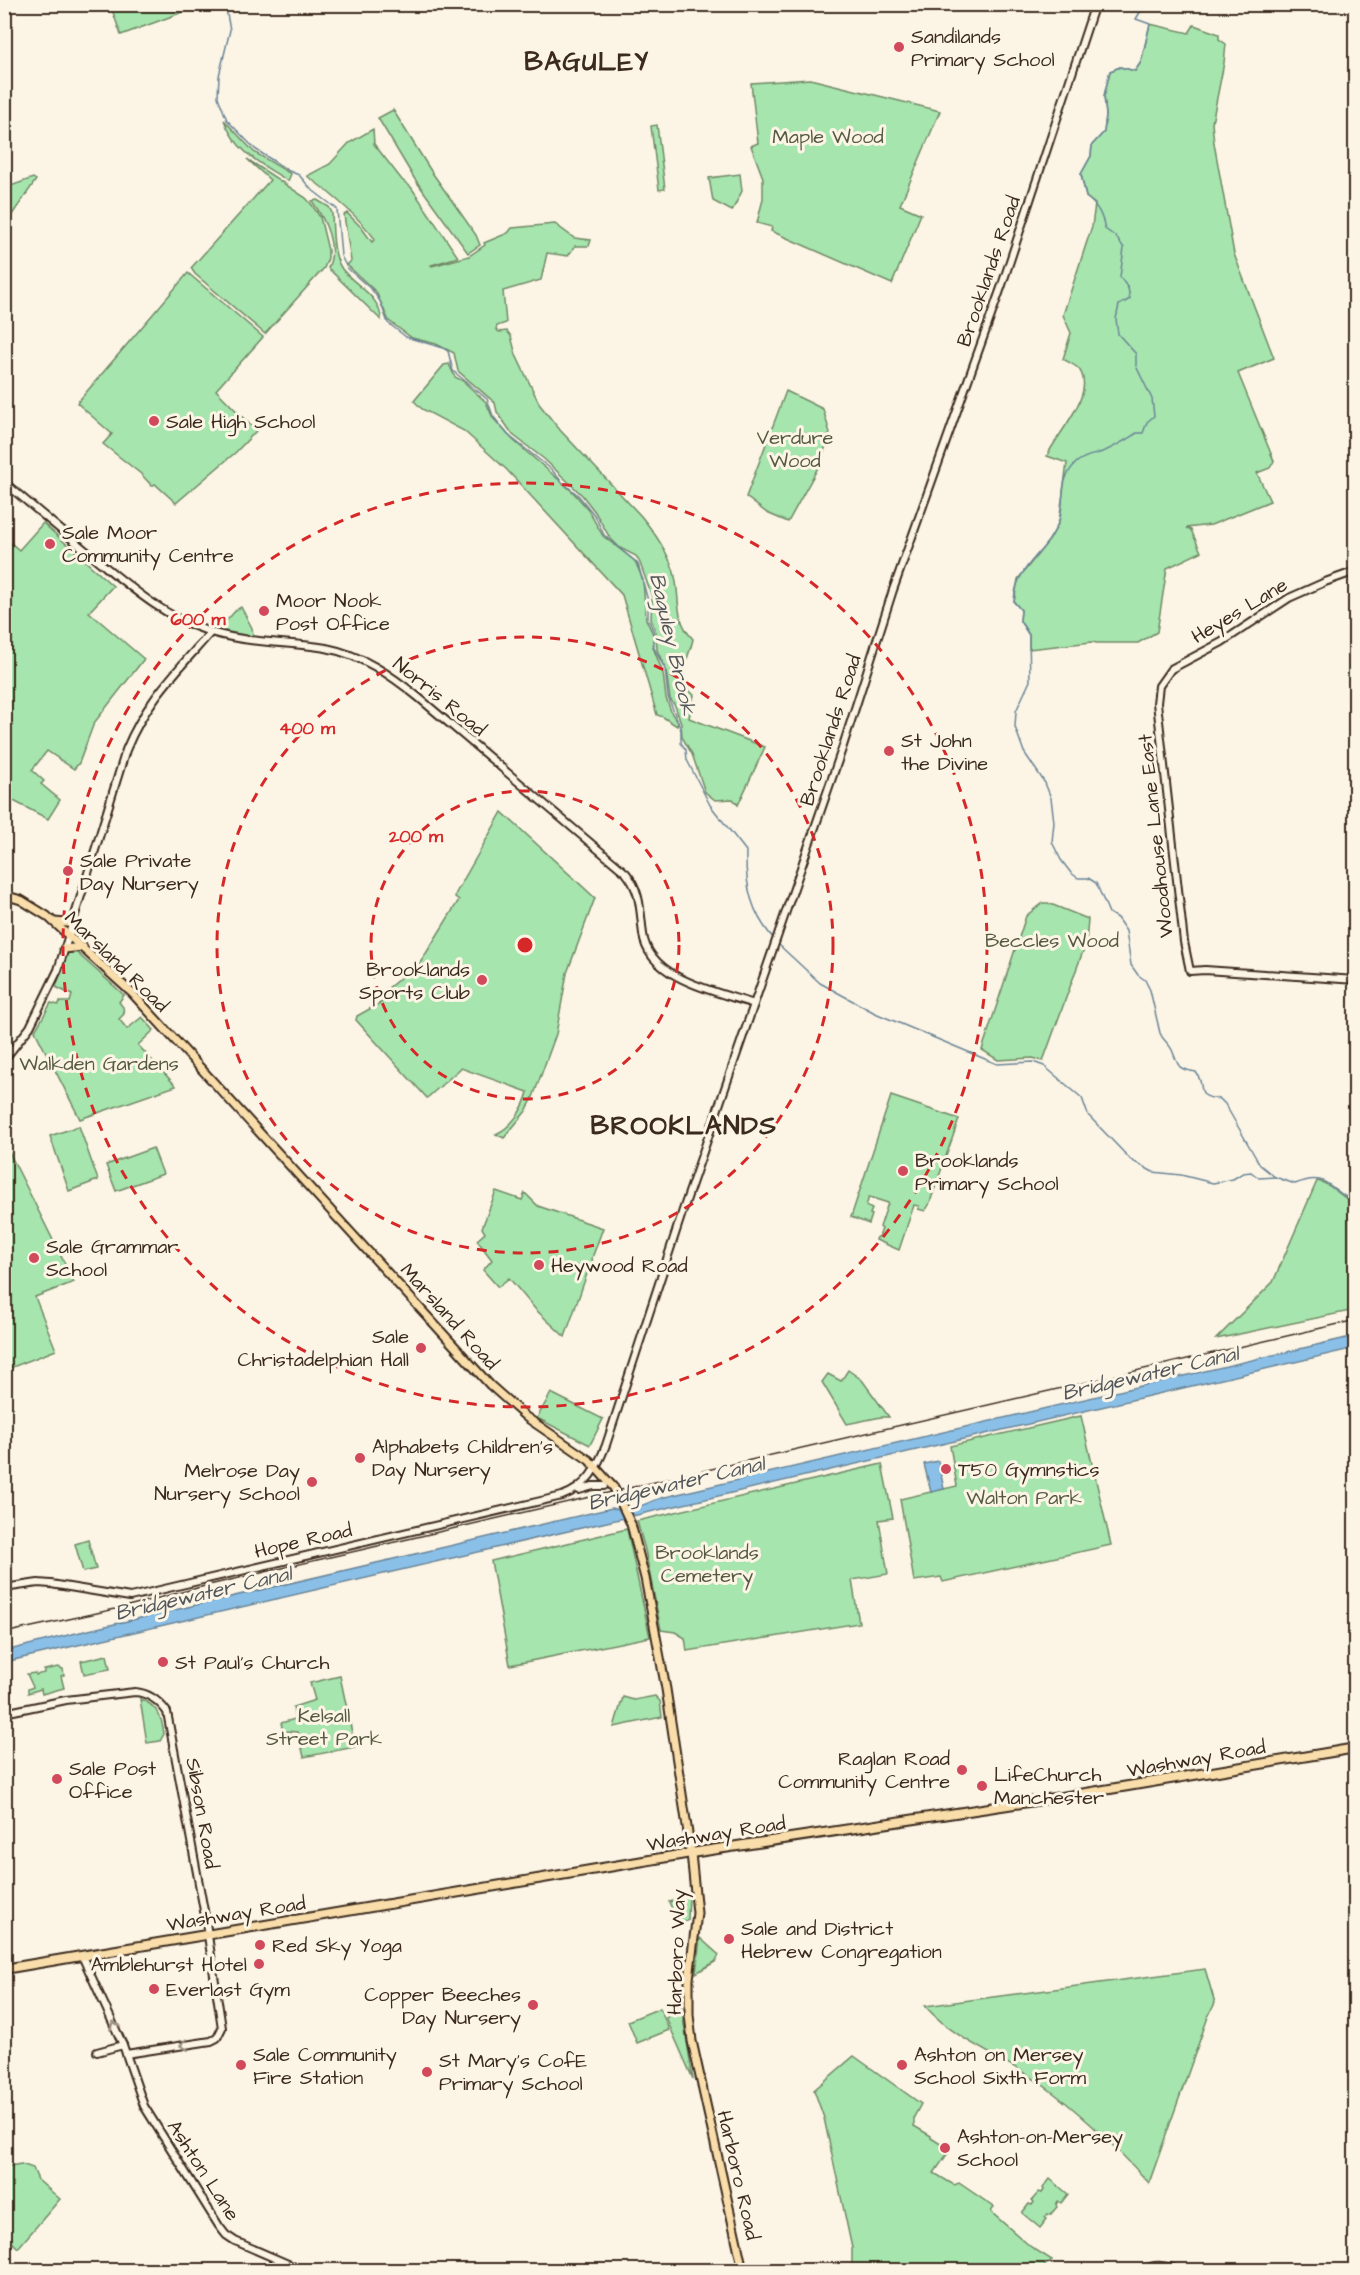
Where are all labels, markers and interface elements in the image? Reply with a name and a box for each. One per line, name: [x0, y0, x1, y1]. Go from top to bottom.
place label: Sandilands Primary School: [911, 23, 1055, 75]
marker: Sandilands Primary School: [892, 40, 906, 54]
district label: BAGULEY: [524, 44, 650, 80]
park label: Maple Wood: [772, 123, 884, 151]
street label: Brooklands Road: [950, 192, 1028, 350]
place label: Sale High School: [166, 408, 315, 437]
marker: Sale High School: [147, 414, 161, 428]
park label: Verdure Wood: [757, 424, 834, 475]
place label: Sale Moor Community Centre: [62, 519, 234, 571]
marker: Sale Moor Community Centre: [43, 537, 57, 551]
water label: Baguley Brook: [641, 570, 703, 719]
street label: Heyes Lane: [1186, 571, 1294, 651]
place label: Moor Nook Post Office: [276, 587, 390, 638]
marker: Moor Nook Post Office: [257, 604, 271, 618]
text: 600 m: [170, 607, 227, 632]
street label: Norris Road: [387, 650, 492, 743]
street label: Brooklands Road: [793, 651, 869, 810]
text: 400 m: [279, 716, 336, 741]
place label: St John the Divine: [901, 727, 988, 778]
street label: Woodhouse Lane East: [1131, 733, 1181, 939]
marker: St John the Divine: [882, 744, 896, 758]
text: 200 m: [388, 824, 444, 849]
place label: Sale Private Day Nursery: [80, 847, 199, 899]
marker: Sale Private Day Nursery: [61, 864, 75, 878]
street label: Marsland Road: [58, 905, 175, 1019]
park label: Beccles Wood: [985, 927, 1119, 955]
centre of rings: [515, 935, 535, 955]
place label: Brooklands Sports Club: [359, 956, 470, 1007]
marker: Brooklands Sports Club: [475, 973, 489, 987]
park label: Walkden Gardens: [19, 1050, 179, 1078]
district label: BROOKLANDS: [590, 1108, 778, 1144]
place label: Brooklands Primary School: [915, 1147, 1059, 1199]
marker: Brooklands Primary School: [896, 1164, 910, 1178]
place label: Sale Grammar School: [46, 1233, 178, 1284]
marker: Sale Grammar School: [27, 1251, 41, 1265]
place label: Heywood Road: [551, 1252, 688, 1281]
street label: Marsland Road: [394, 1257, 505, 1376]
marker: Heywood Road: [532, 1258, 546, 1272]
place label: Sale Christadelphian Hall: [238, 1323, 409, 1374]
water label: Bridgewater Canal: [1059, 1338, 1244, 1409]
marker: Sale Christadelphian Hall: [414, 1341, 428, 1355]
place label: Alphabets Children's Day Nursery: [372, 1433, 553, 1485]
water label: Bridgewater Canal: [585, 1448, 770, 1519]
marker: Alphabets Children's Day Nursery: [353, 1451, 367, 1465]
place label: T50 Gymnstics: [958, 1456, 1099, 1485]
place label: Melrose Day Nursery School: [154, 1457, 300, 1509]
marker: T50 Gymnstics: [939, 1462, 953, 1476]
marker: Melrose Day Nursery School: [305, 1475, 319, 1489]
park label: Walton Park: [966, 1484, 1082, 1512]
street label: Hope Road: [252, 1516, 355, 1566]
park label: Brooklands Cemetery: [655, 1539, 759, 1591]
water label: Bridgewater Canal: [112, 1558, 297, 1629]
place label: St Paul's Church: [175, 1649, 329, 1677]
marker: St Paul's Church: [156, 1655, 170, 1669]
park label: Kelsall Street Park: [266, 1702, 382, 1753]
street label: Washway Road: [1125, 1733, 1268, 1786]
place label: Raglan Road Community Centre: [778, 1745, 950, 1797]
place label: Sale Post Office: [69, 1755, 156, 1806]
street label: Sibson Road: [178, 1755, 226, 1871]
place label: LifeChurch Manchester: [994, 1761, 1104, 1812]
marker: Raglan Road Community Centre: [955, 1763, 969, 1777]
marker: Sale Post Office: [50, 1772, 64, 1786]
marker: LifeChurch Manchester: [975, 1779, 989, 1793]
street label: Washway Road: [645, 1809, 788, 1860]
street label: Washway Road: [165, 1889, 308, 1940]
street label: Harboro Way: [661, 1889, 694, 2016]
place label: Sale and District Hebrew Congregation: [741, 1915, 942, 1967]
place label: Red Sky Yoga: [272, 1932, 402, 1961]
marker: Sale and District Hebrew Congregation: [722, 1932, 736, 1946]
marker: Red Sky Yoga: [253, 1938, 267, 1952]
place label: Amblehurst Hotel: [91, 1951, 247, 1979]
marker: Amblehurst Hotel: [252, 1957, 266, 1971]
place label: Everlast Gym: [166, 1976, 290, 2005]
place label: Copper Beeches Day Nursery: [364, 1981, 521, 2033]
marker: Everlast Gym: [147, 1982, 161, 1996]
marker: Copper Beeches Day Nursery: [526, 1998, 540, 2012]
one-way arrow: [109, 2021, 121, 2032]
one-way arrow: [179, 2038, 188, 2050]
place label: Sale Community Fire Station: [253, 2041, 397, 2092]
place label: Ashton on Mersey School Sixth Form: [914, 2041, 1086, 2092]
place label: St Mary's CofE Primary School: [439, 2047, 587, 2099]
marker: Sale Community Fire Station: [234, 2058, 248, 2072]
marker: Ashton on Mersey School Sixth Form: [895, 2058, 909, 2072]
marker: St Mary's CofE Primary School: [420, 2065, 434, 2079]
street label: Harboro Road: [710, 2108, 767, 2243]
street label: Ashton Lane: [160, 2115, 246, 2227]
place label: Ashton-on-Mersey School: [957, 2123, 1123, 2174]
marker: Ashton-on-Mersey School: [938, 2141, 952, 2155]

